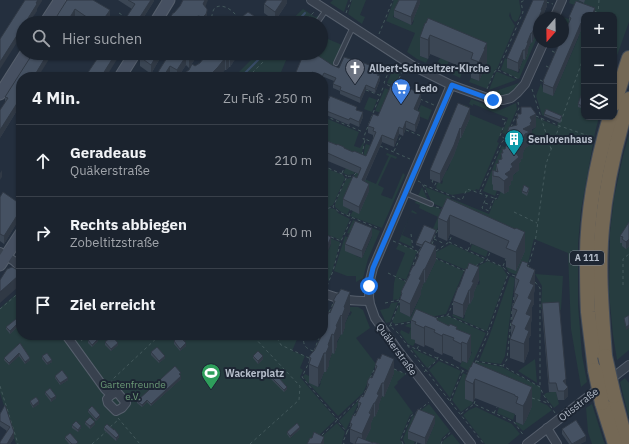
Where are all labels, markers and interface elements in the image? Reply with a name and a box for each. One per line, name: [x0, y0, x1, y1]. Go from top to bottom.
north arrow: [533, 12, 569, 48]
map controls: [581, 12, 617, 120]
button: +: [581, 12, 617, 48]
search box: [16, 16, 328, 60]
icon: search: [30, 27, 52, 49]
text: Hier suchen: [62, 29, 142, 48]
button: −: [581, 48, 617, 84]
church icon: Albert-Schweitzer-Kirche: [344, 57, 366, 85]
place label: Albert-Schweitzer-Kirche: [369, 62, 490, 75]
supermarket icon: Ledo: [390, 77, 412, 105]
place label: Ledo: [415, 82, 438, 95]
button: layers: [581, 84, 617, 120]
text: 4 Min.: [32, 87, 80, 109]
text: Zu Fuß · 250 m: [223, 90, 312, 107]
route end: [484, 91, 502, 109]
building icon: Seniorenhaus: [503, 128, 525, 156]
place label: Seniorenhaus: [528, 133, 593, 146]
text: Geradeaus: [70, 143, 146, 162]
icon: ahead: [32, 150, 54, 172]
text: 210 m: [274, 152, 312, 169]
text: Quäkerstraße: [70, 162, 150, 179]
text: Rechts abbiegen: [70, 215, 187, 234]
icon: right: [32, 222, 54, 244]
text: 40 m: [282, 224, 312, 241]
text: Zobeltitzstraße: [70, 234, 159, 251]
road number: A 111: [570, 251, 604, 265]
route start: [360, 277, 378, 295]
icon: arrive: [32, 294, 54, 316]
text: Ziel erreicht: [70, 295, 156, 314]
street label: Quäkerstraße: [373, 321, 420, 378]
sports icon: Wackerplatz: [200, 362, 222, 390]
place label: Wackerplatz: [225, 367, 284, 380]
park label: Gartenfreunde e.V.: [100, 378, 166, 403]
street label: Otisstraße: [556, 384, 601, 424]

